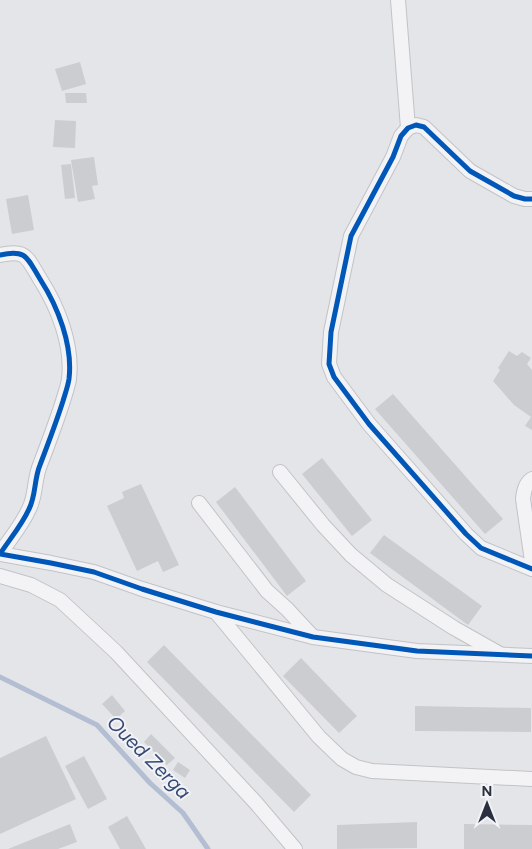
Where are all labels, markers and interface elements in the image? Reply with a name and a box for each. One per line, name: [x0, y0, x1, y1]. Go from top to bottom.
water label: Oued Zerga: [102, 710, 196, 804]
north arrow: [462, 779, 512, 829]
text: N: [482, 783, 492, 800]

